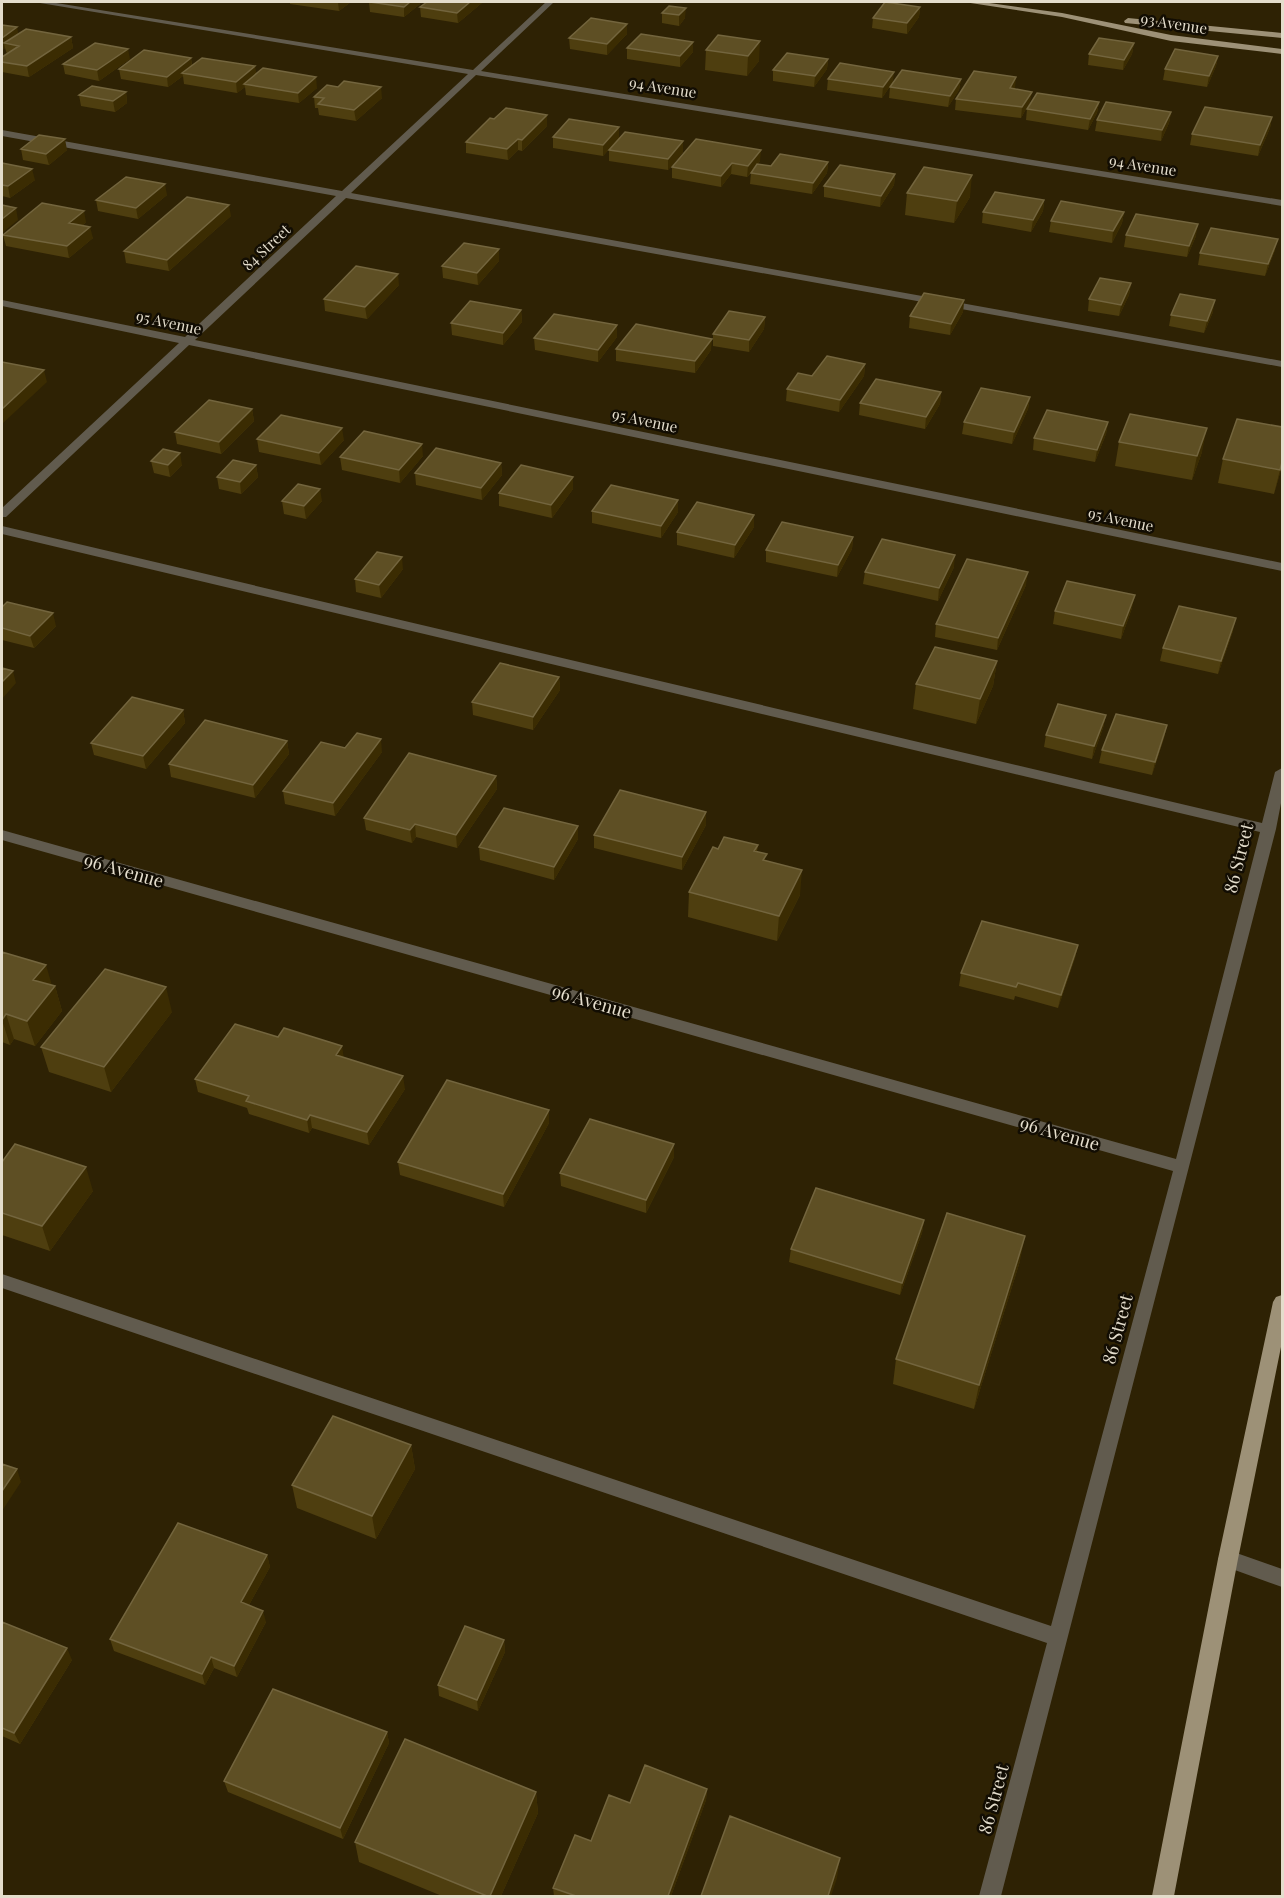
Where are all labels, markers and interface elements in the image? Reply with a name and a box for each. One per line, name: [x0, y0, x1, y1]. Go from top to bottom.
street label: 93 Avenue: [1139, 8, 1209, 38]
street label: 94 Avenue: [628, 72, 698, 102]
street label: 94 Avenue: [1108, 150, 1178, 180]
street label: 84 Street: [238, 219, 295, 275]
street label: 95 Avenue: [134, 305, 204, 339]
street label: 95 Avenue: [610, 403, 680, 437]
street label: 95 Avenue: [1086, 502, 1156, 536]
street label: 86 Street: [1218, 820, 1258, 896]
street label: 96 Avenue: [81, 847, 167, 893]
street label: 96 Avenue: [549, 978, 635, 1024]
street label: 96 Avenue: [1017, 1110, 1103, 1156]
street label: 86 Street: [1096, 1291, 1138, 1367]
street label: 86 Street: [972, 1761, 1014, 1837]

